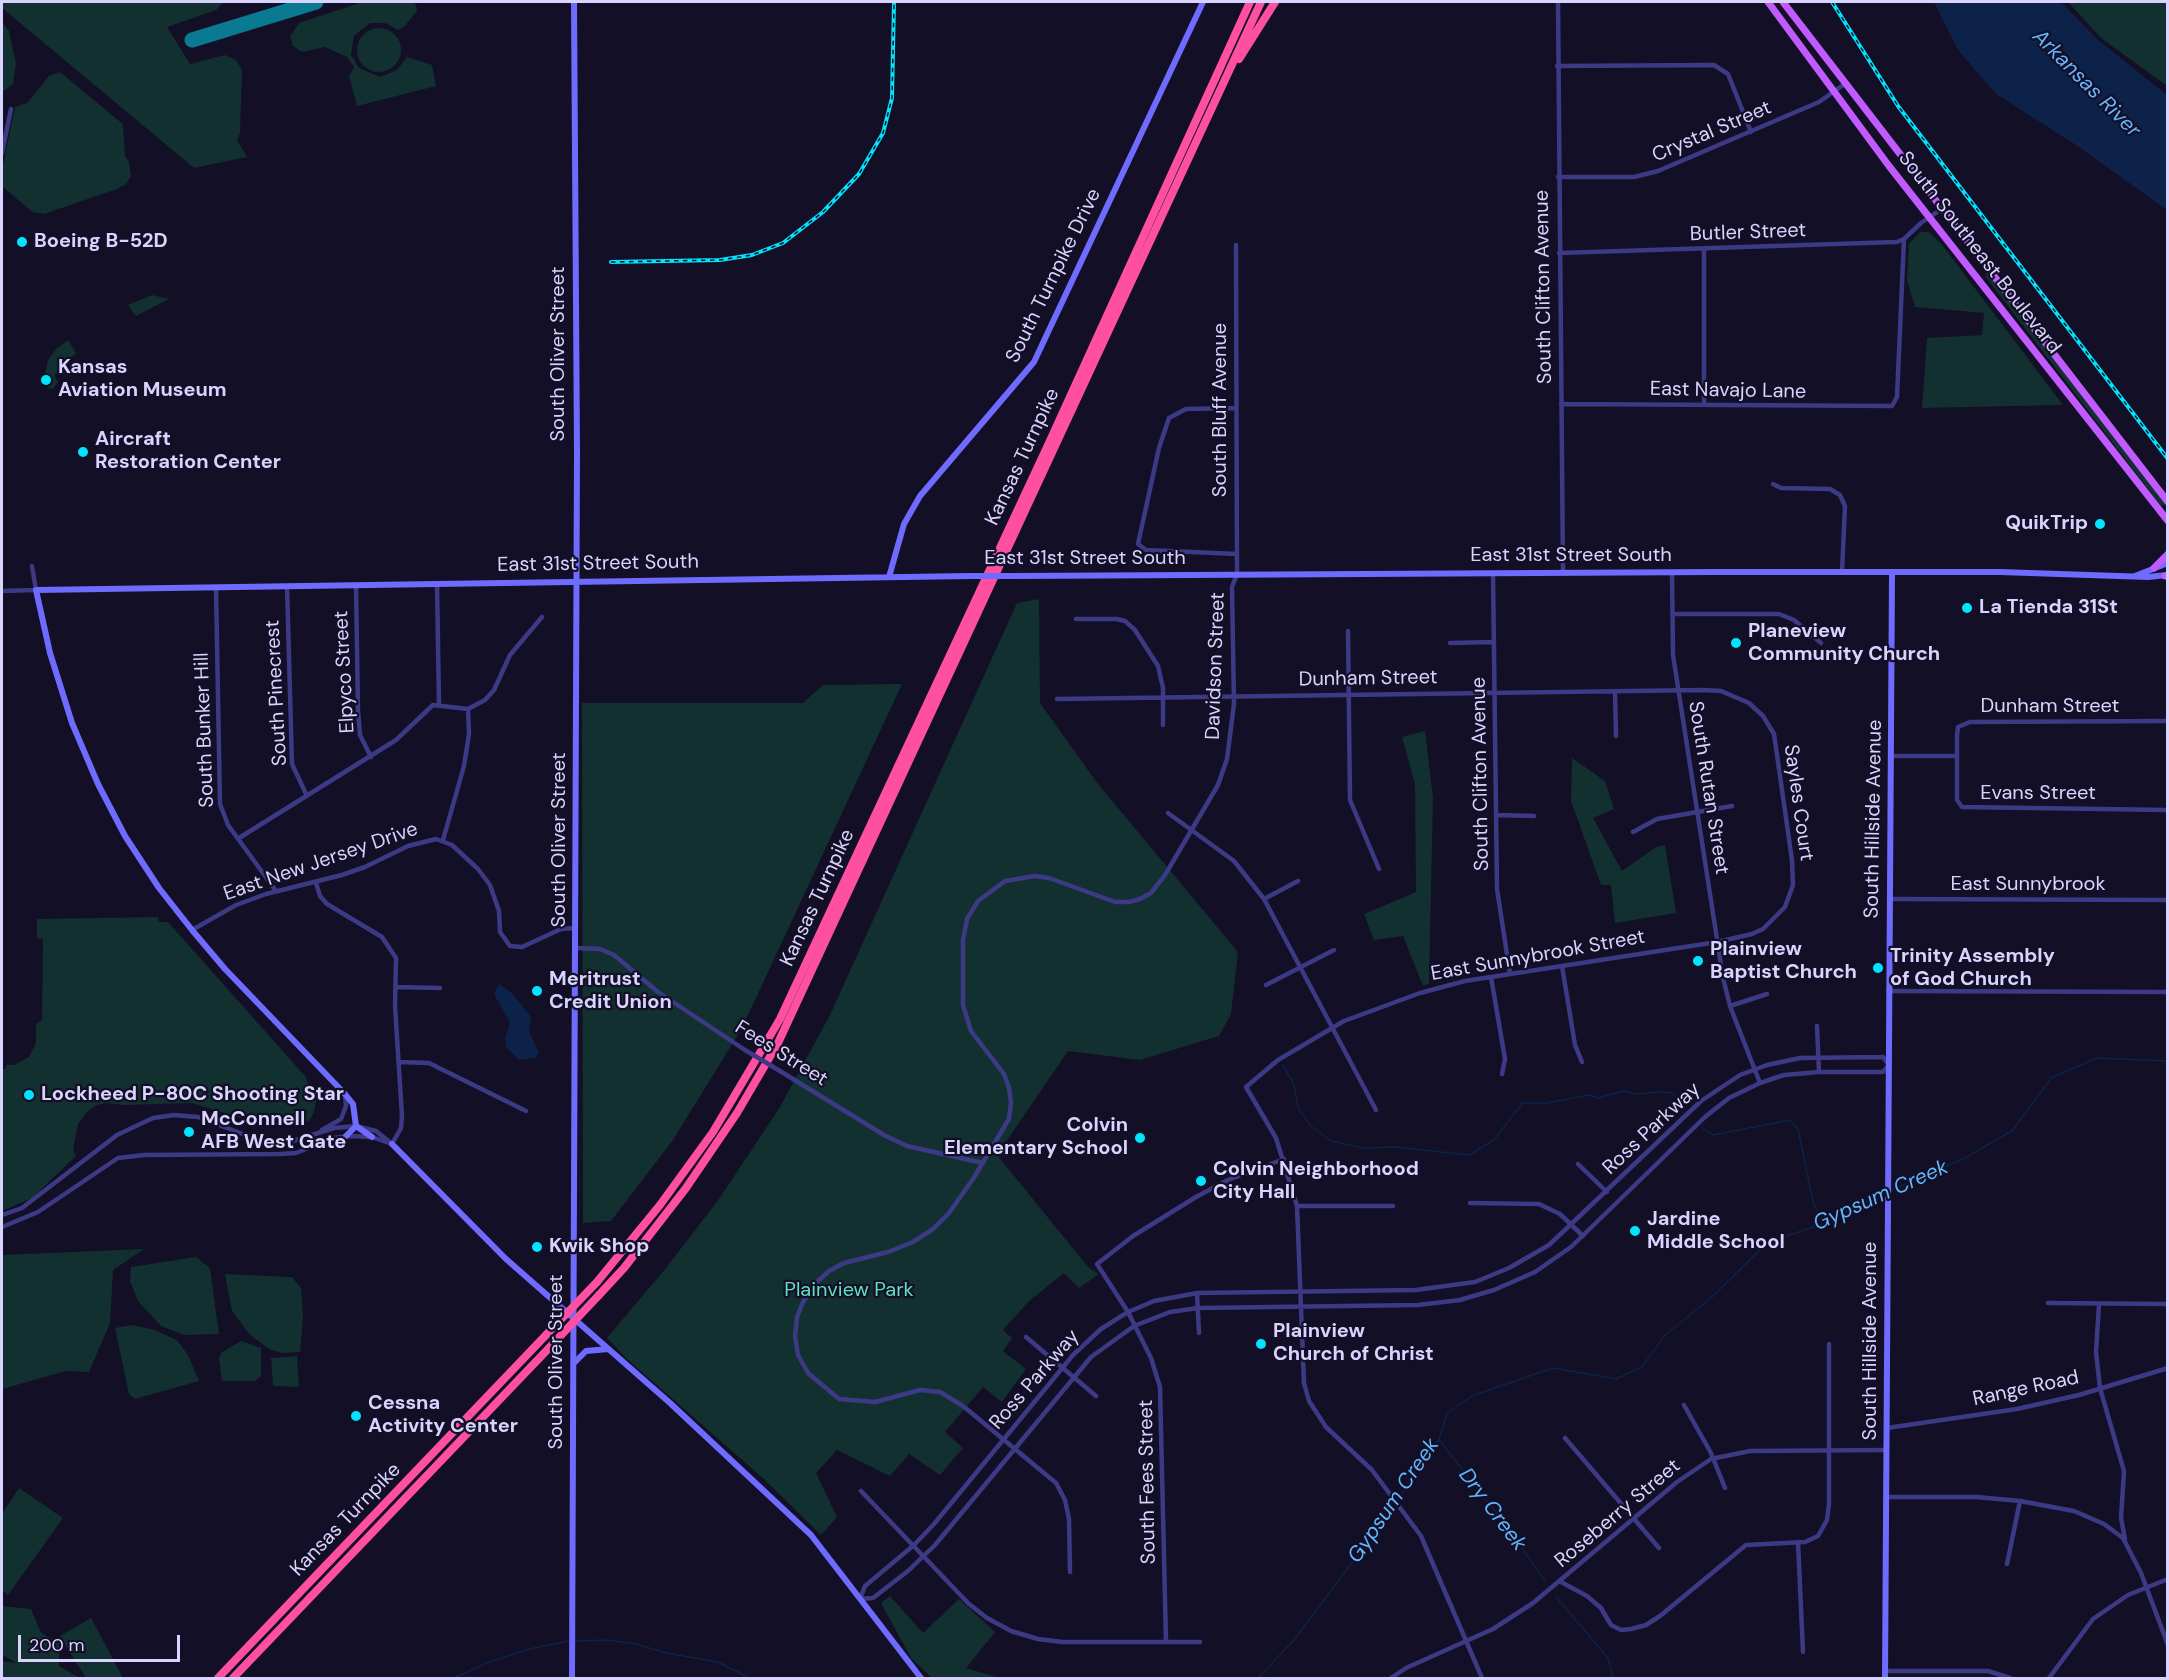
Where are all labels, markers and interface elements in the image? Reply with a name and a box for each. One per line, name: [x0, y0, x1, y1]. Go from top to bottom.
water label: Arkansas River: [2027, 25, 2145, 143]
street label: Crystal Street: [1649, 96, 1775, 168]
street label: South Southeast Boulevard: [1893, 147, 2065, 359]
street label: South Turnpike Drive: [1001, 185, 1107, 367]
street label: South Clifton Avenue: [1530, 190, 1558, 384]
street label: Butler Street: [1689, 219, 1807, 247]
place label: Boeing B-52D: [34, 230, 168, 254]
marker: Boeing B-52D: [15, 235, 29, 249]
street label: South Oliver Street: [547, 266, 571, 442]
street label: South Bluff Avenue: [1209, 323, 1233, 497]
place label: Kansas Aviation Museum: [58, 356, 227, 403]
marker: Kansas Aviation Museum: [39, 373, 53, 387]
street label: East Navajo Lane: [1650, 378, 1806, 404]
street label: Kansas Turnpike: [981, 385, 1065, 529]
place label: Aircraft Restoration Center: [95, 428, 281, 475]
marker: Aircraft Restoration Center: [76, 445, 90, 459]
place label: QuikTrip: [2005, 512, 2088, 536]
marker: QuikTrip: [2093, 517, 2107, 531]
street label: East 31st Street South: [1470, 544, 1672, 568]
street label: East 31st Street South: [984, 547, 1186, 571]
street label: East 31st Street South: [497, 550, 699, 578]
street label: Davidson Street: [1201, 592, 1231, 740]
place label: La Tienda 31St: [1979, 596, 2118, 620]
marker: La Tienda 31St: [1960, 601, 1974, 615]
street label: Elpyco Street: [330, 610, 360, 734]
street label: South Pinecrest: [261, 619, 293, 767]
place label: Planeview Community Church: [1748, 620, 1940, 667]
marker: Planeview Community Church: [1729, 636, 1743, 650]
street label: South Bunker Hill: [190, 652, 220, 808]
street label: Dunham Street: [1298, 666, 1438, 692]
street label: South Clifton Avenue: [1467, 677, 1495, 871]
street label: Dunham Street: [1981, 695, 2119, 719]
street label: South Rutan Street: [1682, 700, 1734, 876]
street label: South Hillside Avenue: [1860, 719, 1888, 919]
street label: Sayles Court: [1778, 743, 1818, 863]
street label: South Oliver Street: [548, 752, 572, 928]
street label: Evans Street: [1980, 782, 2096, 806]
street label: East New Jersey Drive: [221, 817, 421, 907]
street label: Kansas Turnpike: [776, 826, 860, 970]
street label: East Sunnybrook: [1950, 873, 2106, 897]
street label: East Sunnybrook Street: [1429, 925, 1647, 987]
place label: Plainview Baptist Church: [1710, 938, 1857, 985]
place label: Trinity Assembly of God Church: [1890, 945, 2055, 992]
marker: Plainview Baptist Church: [1691, 954, 1705, 968]
marker: Trinity Assembly of God Church: [1871, 961, 1885, 975]
place label: Meritrust Credit Union: [549, 968, 672, 1015]
marker: Meritrust Credit Union: [530, 984, 544, 998]
street label: Fees Street: [730, 1016, 832, 1092]
street label: Ross Parkway: [1598, 1078, 1706, 1180]
place label: Lockheed P-80C Shooting Star: [41, 1083, 344, 1107]
marker: Lockheed P-80C Shooting Star: [22, 1088, 36, 1102]
place label: McConnell AFB West Gate: [201, 1108, 346, 1155]
place label: Colvin Elementary School: [944, 1114, 1128, 1161]
marker: McConnell AFB West Gate: [182, 1125, 196, 1139]
marker: Colvin Elementary School: [1133, 1131, 1147, 1145]
water label: Gypsum Creek: [1810, 1155, 1952, 1237]
place label: Colvin Neighborhood City Hall: [1213, 1158, 1419, 1205]
marker: Colvin Neighborhood City Hall: [1194, 1174, 1208, 1188]
place label: Jardine Middle School: [1647, 1208, 1785, 1255]
marker: Jardine Middle School: [1628, 1224, 1642, 1238]
place label: Kwik Shop: [549, 1235, 649, 1259]
marker: Kwik Shop: [530, 1240, 544, 1254]
street label: South Hillside Avenue: [1859, 1242, 1883, 1440]
street label: South Oliver Street: [545, 1274, 569, 1450]
park label: Plainview Park: [784, 1279, 914, 1303]
place label: Plainview Church of Christ: [1273, 1320, 1434, 1367]
street label: Ross Parkway: [985, 1325, 1085, 1435]
marker: Plainview Church of Christ: [1254, 1337, 1268, 1351]
street label: Range Road: [1971, 1366, 2081, 1412]
place label: Cessna Activity Center: [368, 1392, 518, 1439]
street label: South Fees Street: [1135, 1399, 1161, 1565]
marker: Cessna Activity Center: [349, 1409, 363, 1423]
water label: Gypsum Creek: [1343, 1434, 1445, 1568]
street label: Roseberry Street: [1550, 1455, 1686, 1573]
street label: Kansas Turnpike: [286, 1458, 406, 1582]
water label: Dry Creek: [1453, 1464, 1531, 1556]
scale bar: [21, 1623, 183, 1661]
text: 200 m: [29, 1633, 85, 1657]

